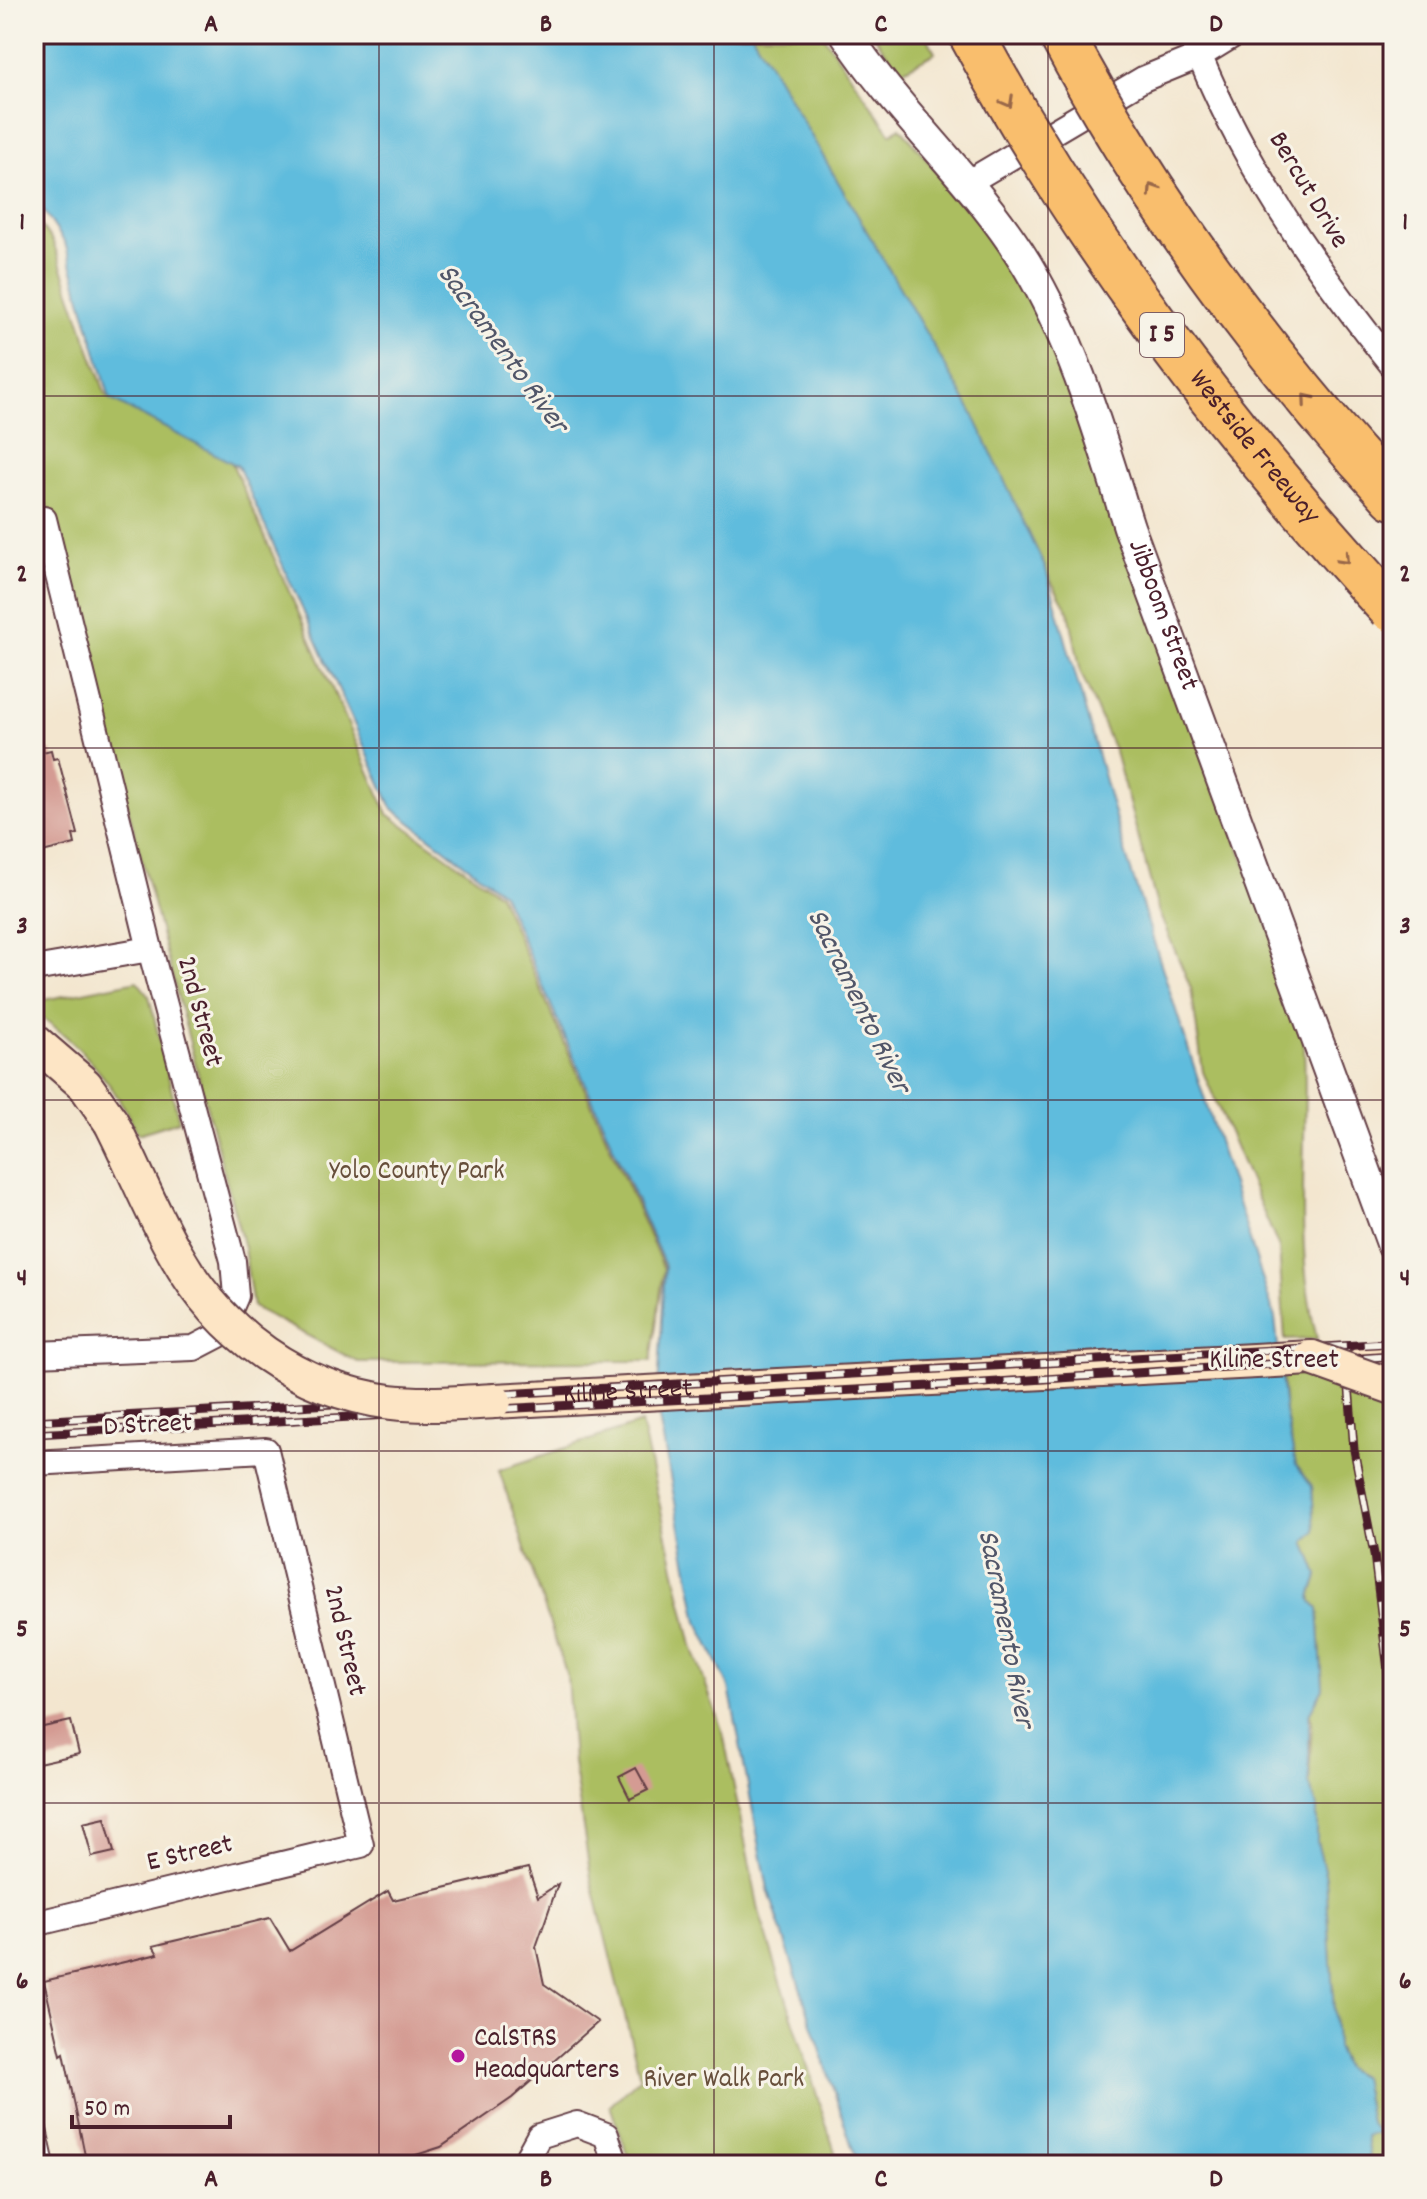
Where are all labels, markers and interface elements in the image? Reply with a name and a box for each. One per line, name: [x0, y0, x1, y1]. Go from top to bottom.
text: A: [204, 7, 218, 44]
text: B: [540, 7, 552, 44]
text: C: [875, 7, 888, 44]
text: D: [1209, 7, 1223, 44]
one-way arrow: [998, 94, 1014, 108]
street label: Bercut Drive: [1256, 125, 1358, 257]
one-way arrow: [1148, 184, 1163, 198]
text: 1: [19, 205, 25, 242]
text: 1: [1402, 205, 1408, 242]
water label: Sacramento River: [425, 256, 579, 446]
road number: I 5: [1140, 313, 1184, 357]
street label: Westside Freeway: [1177, 363, 1329, 535]
one-way arrow: [1302, 394, 1317, 408]
street label: Jibboom Street: [1115, 534, 1208, 697]
one-way arrow: [1335, 549, 1349, 564]
text: 2: [16, 557, 28, 594]
text: 2: [1399, 557, 1411, 594]
water label: Sacramento River: [794, 902, 922, 1104]
text: 3: [16, 909, 28, 946]
text: 3: [1399, 909, 1411, 946]
street label: 2nd Street: [164, 952, 232, 1072]
park label: Yolo County Park: [329, 1153, 505, 1193]
text: 4: [17, 1261, 27, 1298]
text: 4: [1400, 1261, 1410, 1298]
street label: Kiline Street: [1209, 1342, 1339, 1382]
street label: Kiline Street: [562, 1371, 694, 1417]
street label: D Street: [103, 1405, 193, 1449]
water label: Sacramento River: [964, 1527, 1045, 1734]
street label: 2nd Street: [311, 1582, 375, 1700]
text: 5: [16, 1612, 28, 1649]
text: 5: [1399, 1612, 1411, 1649]
street label: E Street: [143, 1826, 237, 1884]
text: 6: [16, 1964, 28, 2001]
text: 6: [1399, 1964, 1411, 2001]
place label: CalSTRS Headquarters: [474, 2020, 620, 2092]
marker: CalSTRS Headquarters: [449, 2047, 467, 2065]
park label: River Walk Park: [643, 2061, 805, 2101]
scale bar: [72, 2079, 230, 2129]
text: 50 m: [84, 2093, 130, 2127]
text: A: [204, 2162, 218, 2199]
text: B: [540, 2162, 552, 2199]
text: C: [875, 2162, 888, 2199]
text: D: [1209, 2162, 1223, 2199]

